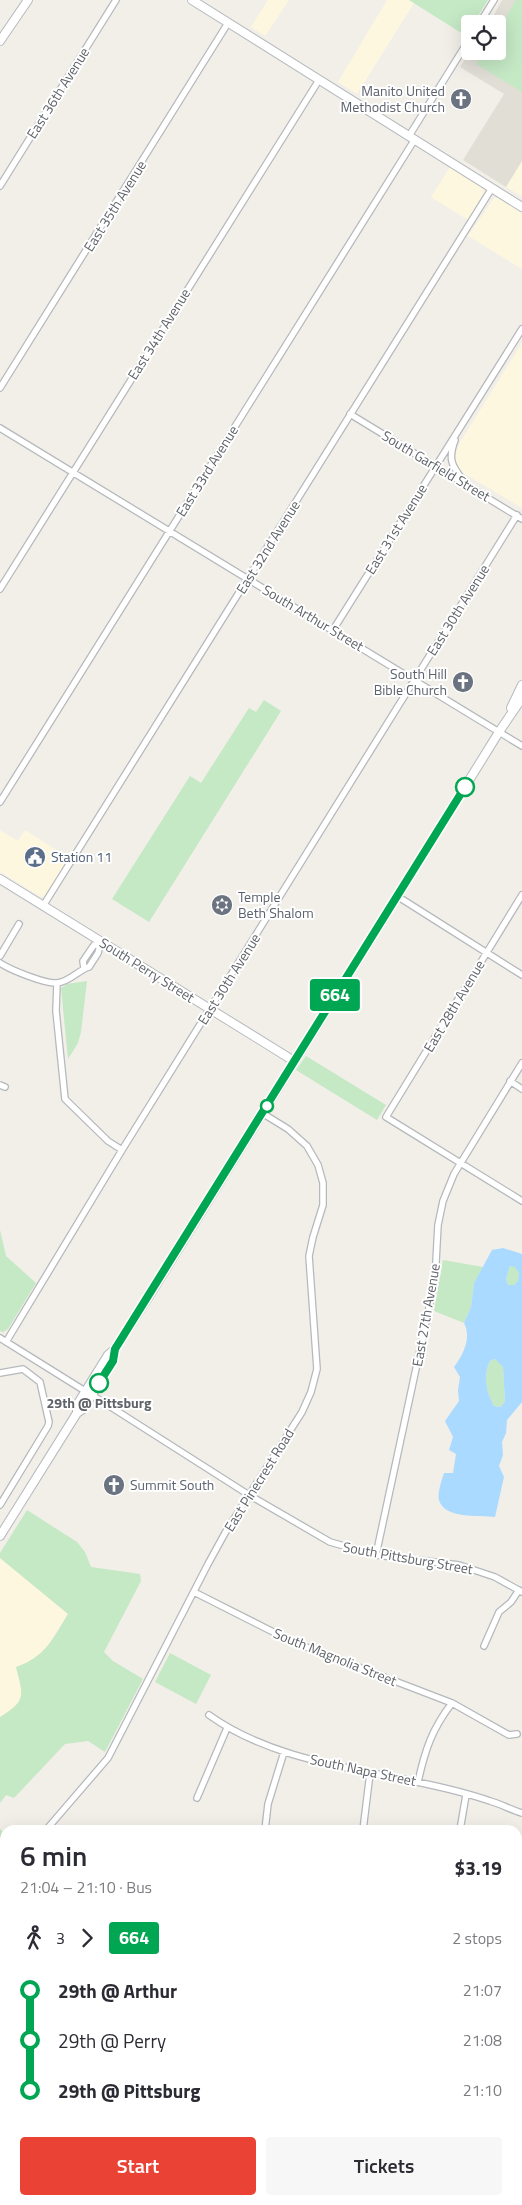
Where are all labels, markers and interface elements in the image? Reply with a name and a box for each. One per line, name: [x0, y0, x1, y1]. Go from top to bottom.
map controls: [461, 15, 506, 60]
button: locate: [461, 15, 506, 60]
street label: East 36th Avenue: [21, 43, 94, 143]
place label: Manito United Methodist Church: [341, 80, 445, 117]
church icon: Manito United Methodist Church: [449, 87, 473, 111]
street label: East 35th Avenue: [78, 156, 151, 256]
street label: East 34th Avenue: [122, 284, 195, 384]
street label: East 33rd Avenue: [170, 421, 243, 520]
street label: South Garfield Street: [378, 425, 494, 506]
street label: East 31st Avenue: [359, 479, 432, 578]
street label: East 32nd Avenue: [230, 496, 305, 598]
street label: East 30th Avenue: [421, 560, 494, 660]
street label: South Arthur Street: [259, 579, 368, 656]
place label: South Hill Bible Church: [374, 663, 447, 700]
church icon: South Hill Bible Church: [451, 670, 475, 694]
unlabelled marker: [455, 777, 475, 797]
public building icon: Station 11: [23, 845, 47, 869]
place label: Station 11: [51, 846, 112, 867]
place label: Temple Beth Shalom: [238, 886, 314, 923]
synagogue icon: Temple Beth Shalom: [210, 893, 234, 917]
street label: East 30th Avenue: [192, 929, 265, 1029]
street label: South Perry Street: [96, 932, 199, 1007]
street label: East 28th Avenue: [418, 956, 489, 1056]
line badge: 664: [306, 979, 364, 1011]
text: 664: [320, 981, 350, 1008]
unlabelled marker: [260, 1099, 274, 1113]
street label: East 27th Avenue: [406, 1262, 445, 1368]
marker: 29th @ Pittsburg: [89, 1373, 109, 1393]
place label: 29th @ Pittsburg: [47, 1392, 152, 1413]
street label: East Pinecrest Road: [218, 1424, 299, 1535]
church icon: Summit South: [102, 1473, 126, 1497]
place label: Summit South: [130, 1474, 214, 1495]
street label: South Pittsburg Street: [341, 1536, 475, 1579]
street label: South Magnolia Street: [270, 1622, 400, 1691]
street label: South Napa Street: [308, 1748, 418, 1791]
text: 6 min: [20, 1834, 87, 1877]
text: $3.19: [455, 1853, 502, 1882]
text: 21:04 – 21:10 · Bus: [20, 1875, 152, 1899]
icon: walk: [20, 1924, 48, 1952]
icon: forward: [73, 1924, 101, 1952]
text: 664: [119, 1924, 149, 1951]
text: 3: [56, 1926, 65, 1950]
text: 2 stops: [452, 1926, 502, 1950]
text: 29th @ Arthur: [58, 1976, 177, 2005]
text: 21:07: [463, 1978, 502, 2002]
text: 29th @ Perry: [58, 2026, 166, 2055]
text: 21:08: [463, 2028, 502, 2052]
text: 29th @ Pittsburg: [58, 2076, 201, 2105]
text: 21:10: [463, 2078, 502, 2102]
button: Start: [20, 2137, 256, 2195]
button: Tickets: [266, 2137, 502, 2195]

